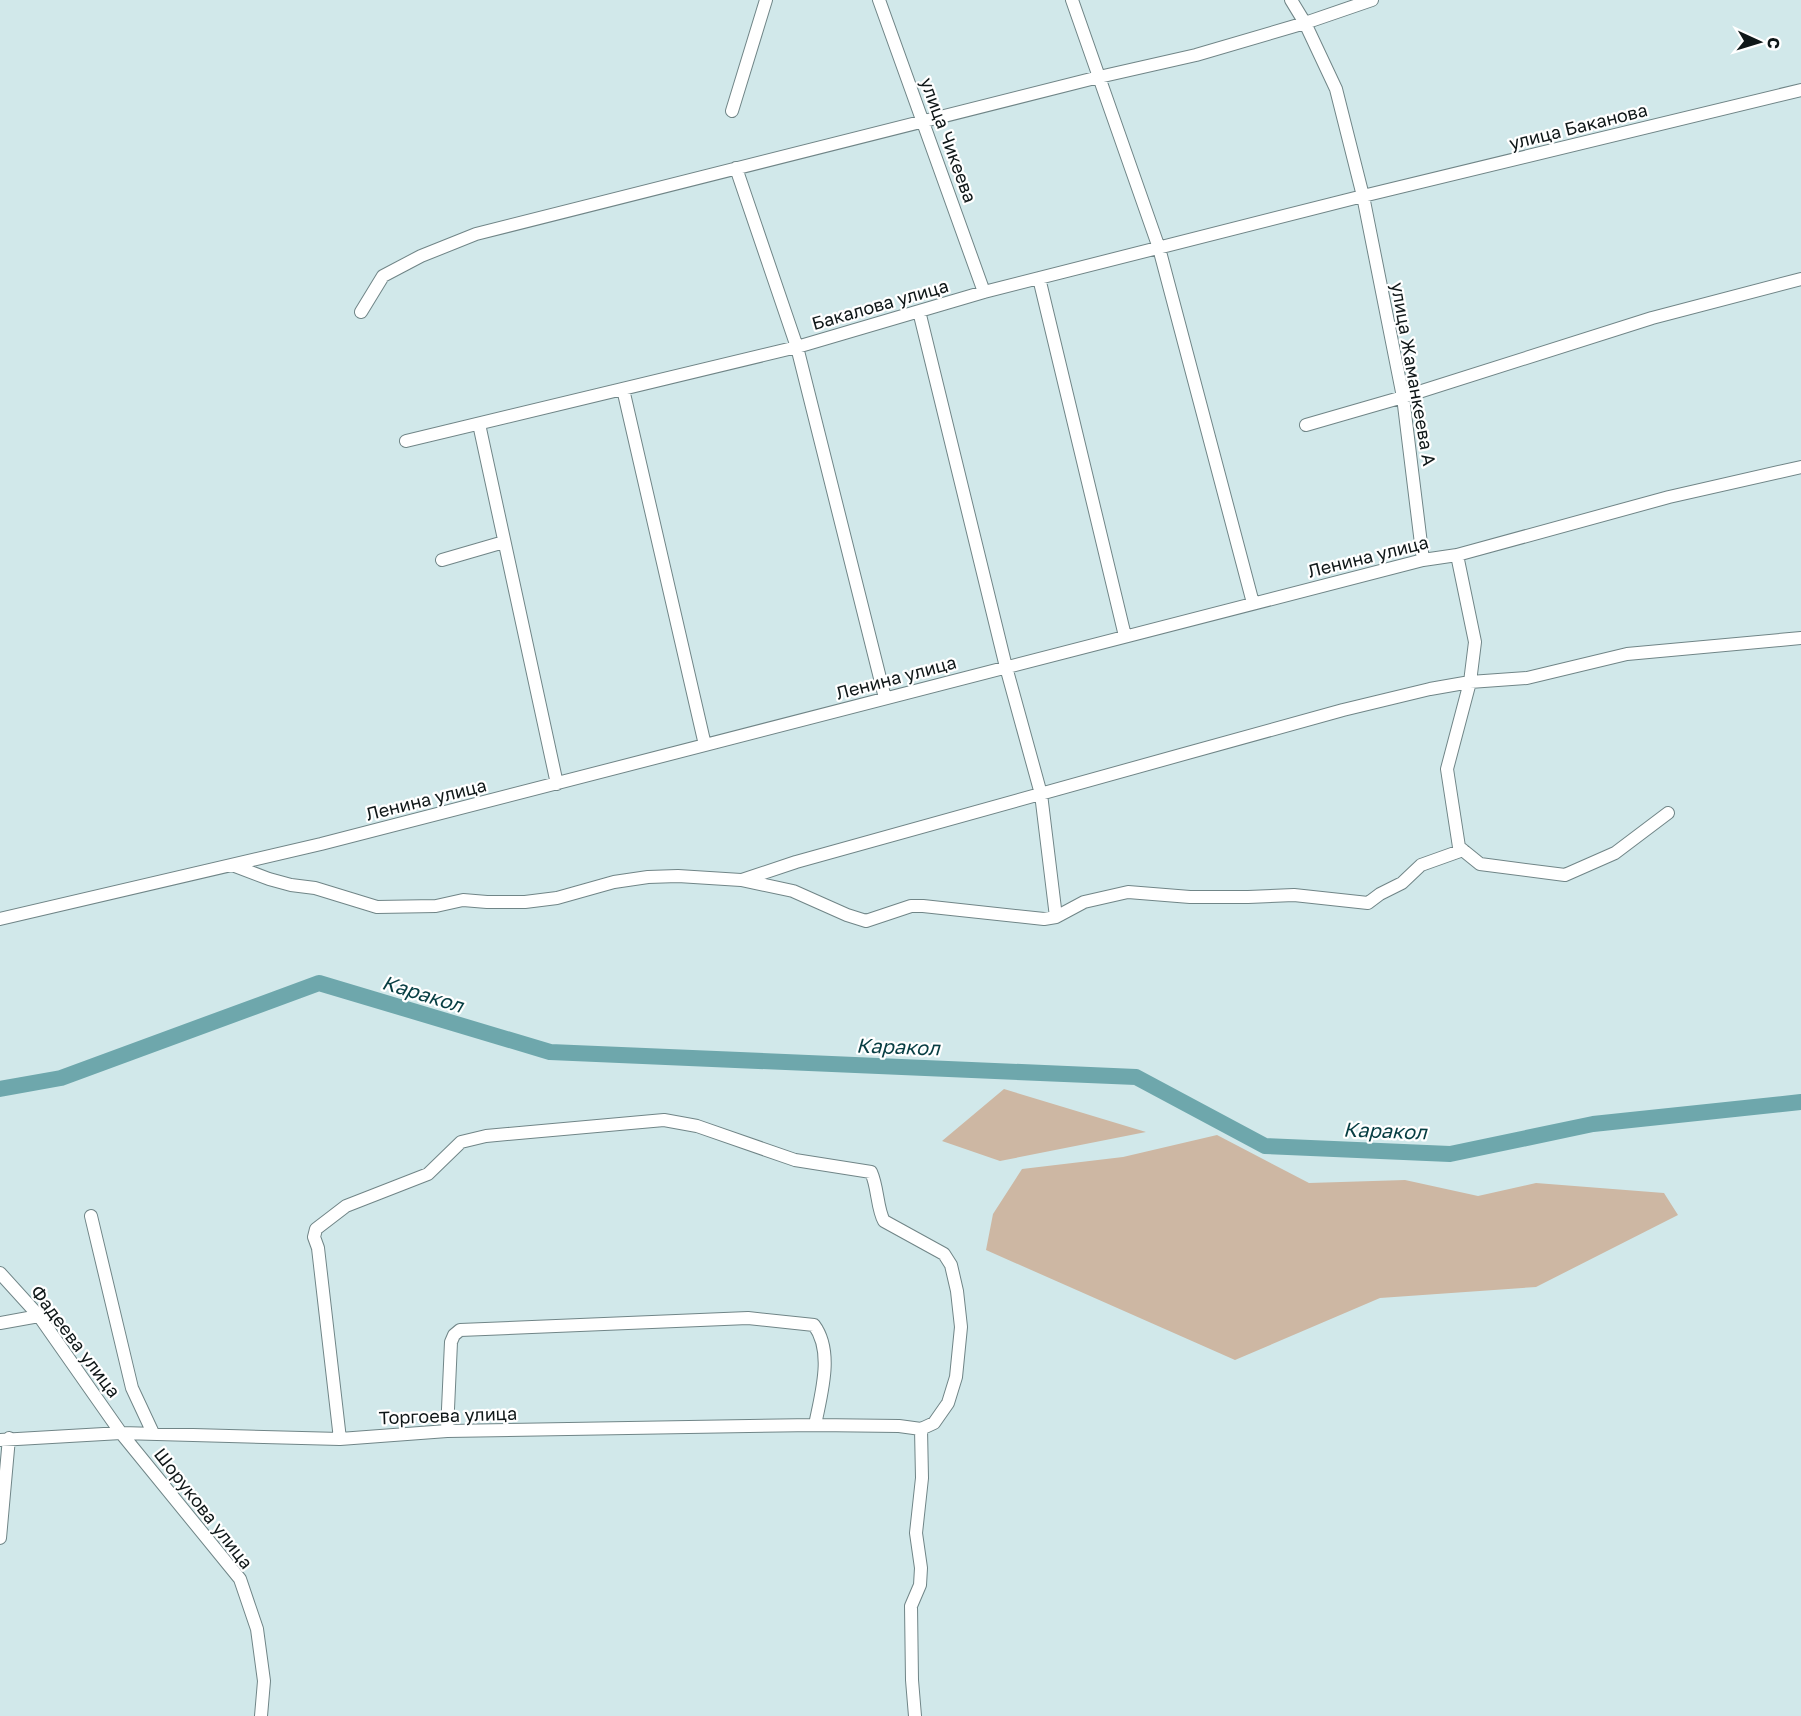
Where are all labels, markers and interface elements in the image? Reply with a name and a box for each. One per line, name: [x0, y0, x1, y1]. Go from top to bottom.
north arrow: [1729, 12, 1789, 72]
text: С: [1764, 37, 1784, 49]
street label: улица Чикеева: [916, 74, 982, 206]
street label: улица Баканова: [1507, 98, 1649, 154]
street label: Бакалова улица: [809, 274, 951, 334]
street label: улица Жаманкеева А: [1387, 280, 1441, 468]
street label: Ленина улица: [1305, 530, 1431, 582]
street label: Ленина улица: [833, 650, 959, 704]
street label: Ленина улица: [363, 773, 489, 825]
water label: Каракол: [380, 969, 468, 1017]
water label: Каракол: [856, 1033, 941, 1059]
water label: Каракол: [1343, 1117, 1428, 1143]
street label: Фадеева улица: [27, 1280, 125, 1402]
street label: Торгоева улица: [378, 1402, 518, 1428]
street label: Шорукова улица: [150, 1443, 258, 1573]

